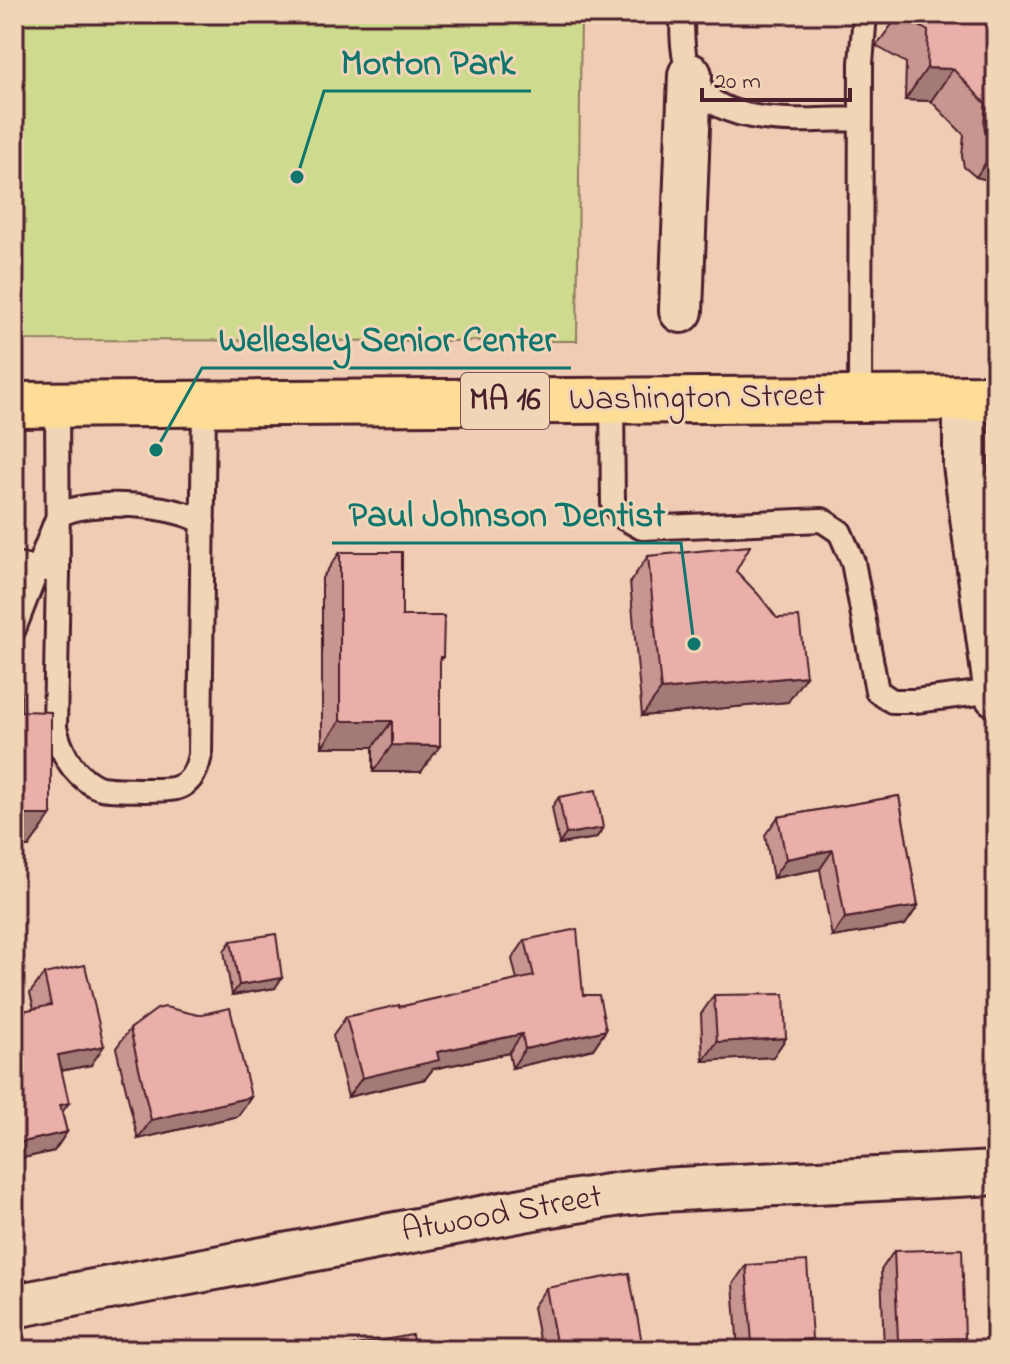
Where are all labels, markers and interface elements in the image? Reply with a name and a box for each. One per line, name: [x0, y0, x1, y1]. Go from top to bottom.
callout: Morton Park: [324, 31, 531, 91]
text: Morton Park: [341, 39, 516, 92]
scale bar: [702, 52, 850, 102]
text: 20 m: [714, 65, 761, 100]
callout: Wellesley Senior Center: [202, 308, 571, 368]
text: Wellesley Senior Center: [218, 316, 556, 369]
street label: Washington Street: [568, 372, 826, 426]
road number: MA 16: [461, 373, 549, 429]
callout: Paul Johnson Dentist: [332, 483, 681, 543]
text: Paul Johnson Dentist: [349, 491, 666, 544]
street label: Atwood Street: [398, 1173, 606, 1257]

